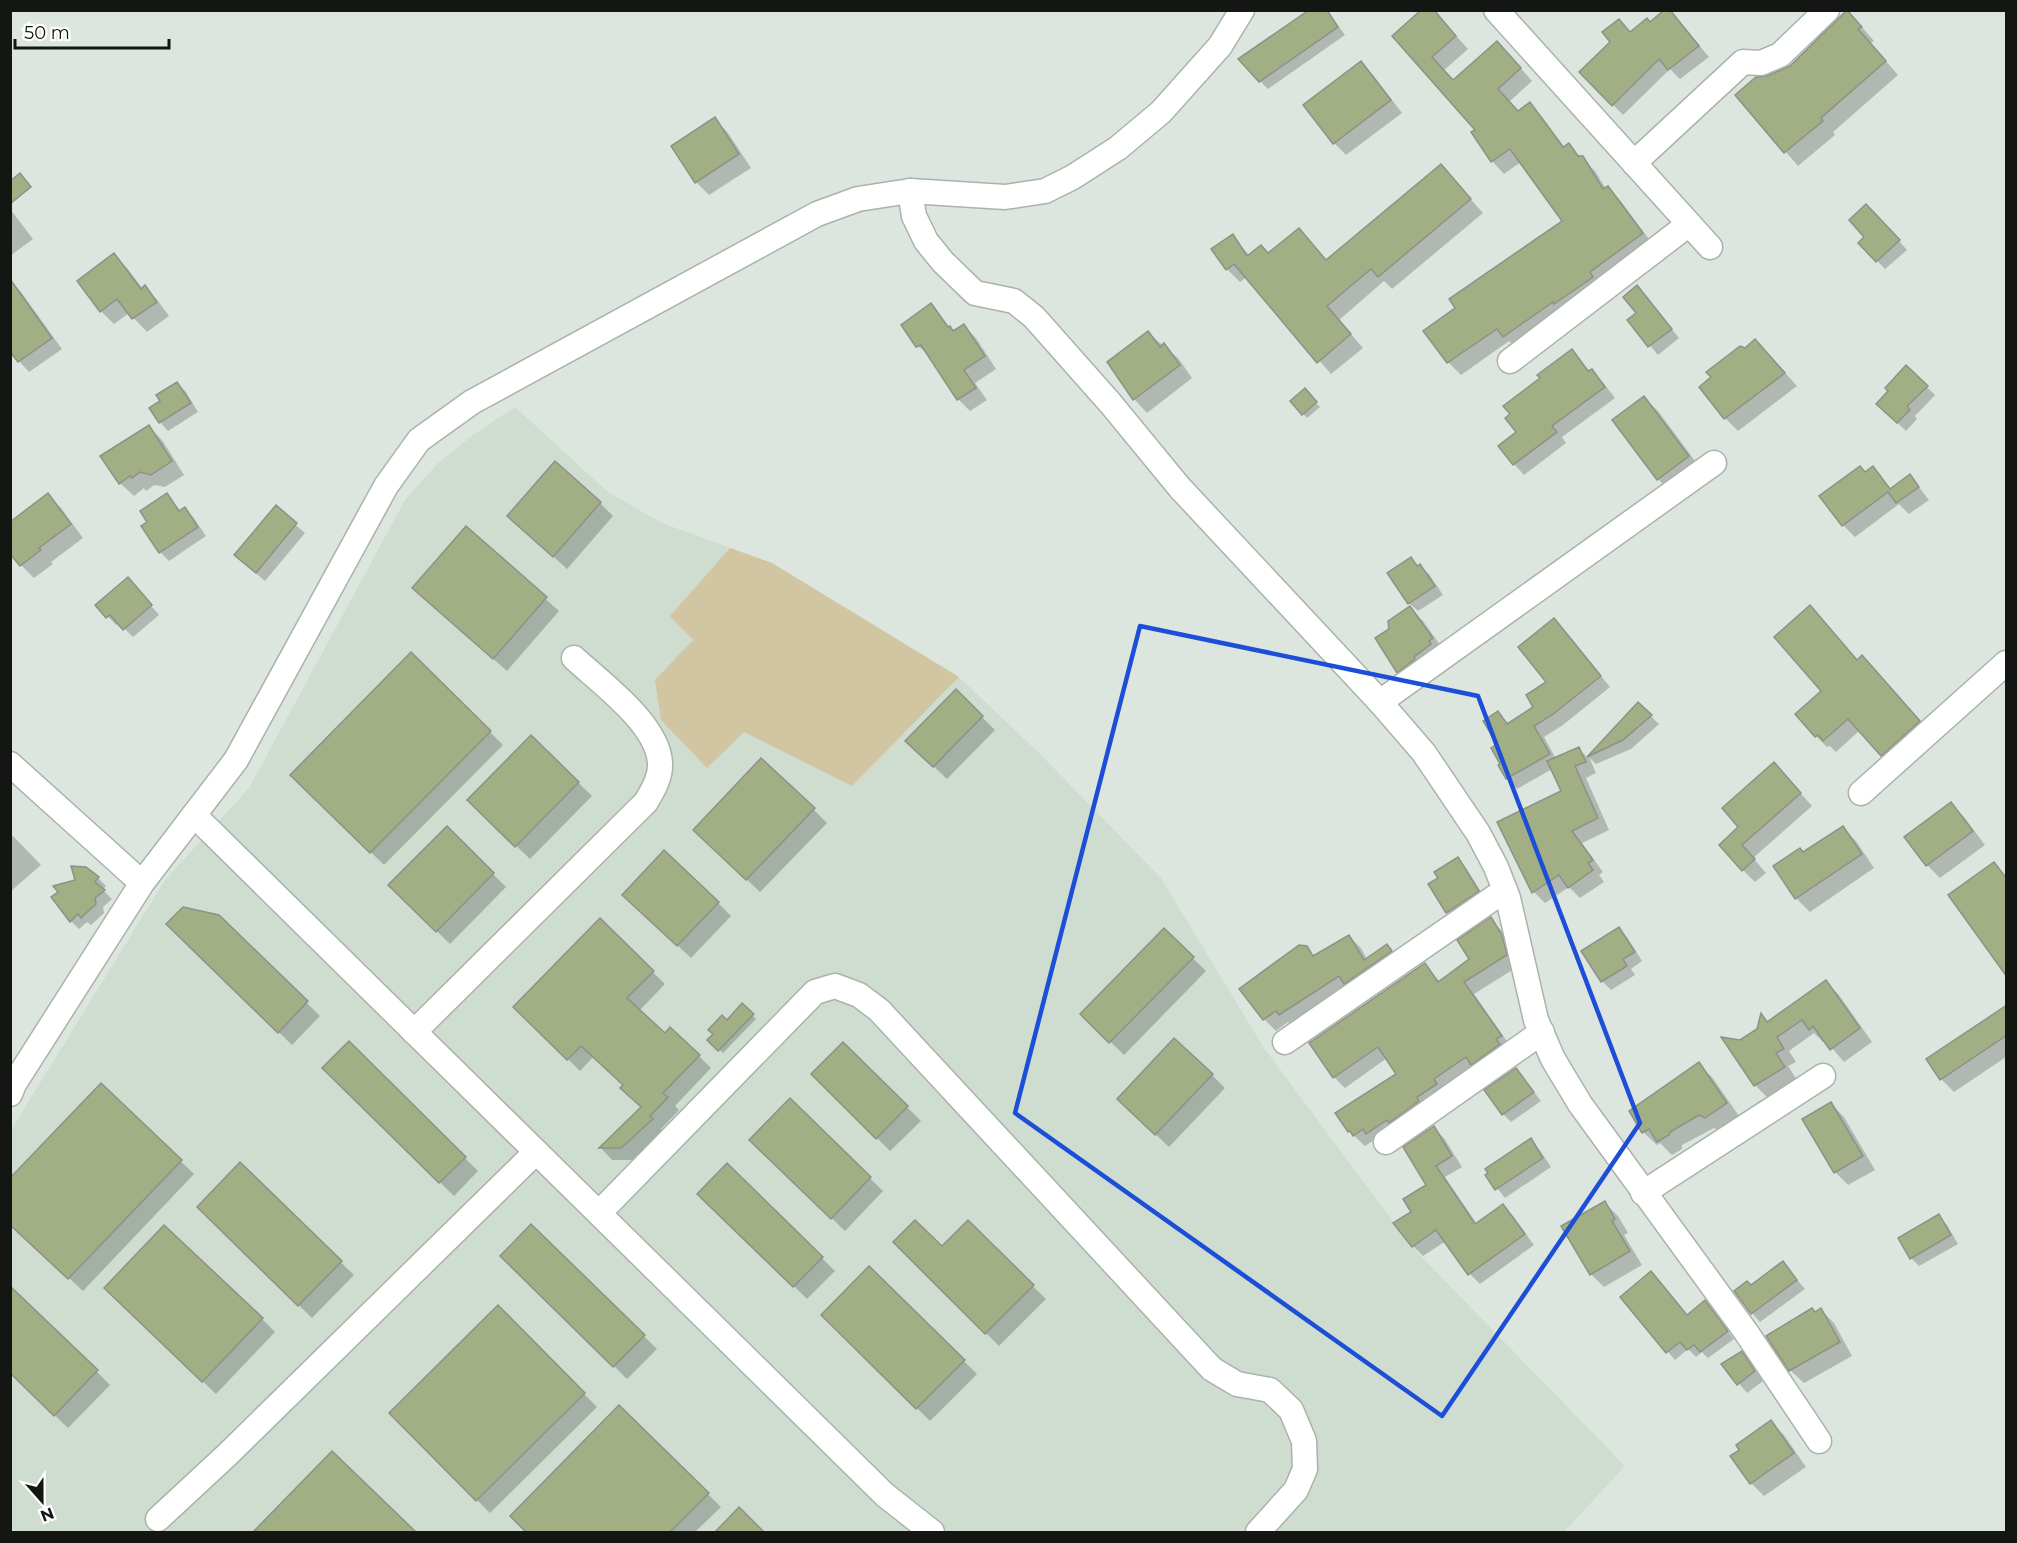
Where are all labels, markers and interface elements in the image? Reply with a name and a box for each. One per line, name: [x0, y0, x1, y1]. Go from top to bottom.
scale bar: [15, 12, 170, 50]
text: 50 m: [24, 22, 70, 44]
north arrow: [12, 1471, 72, 1531]
text: N: [38, 1503, 57, 1526]

